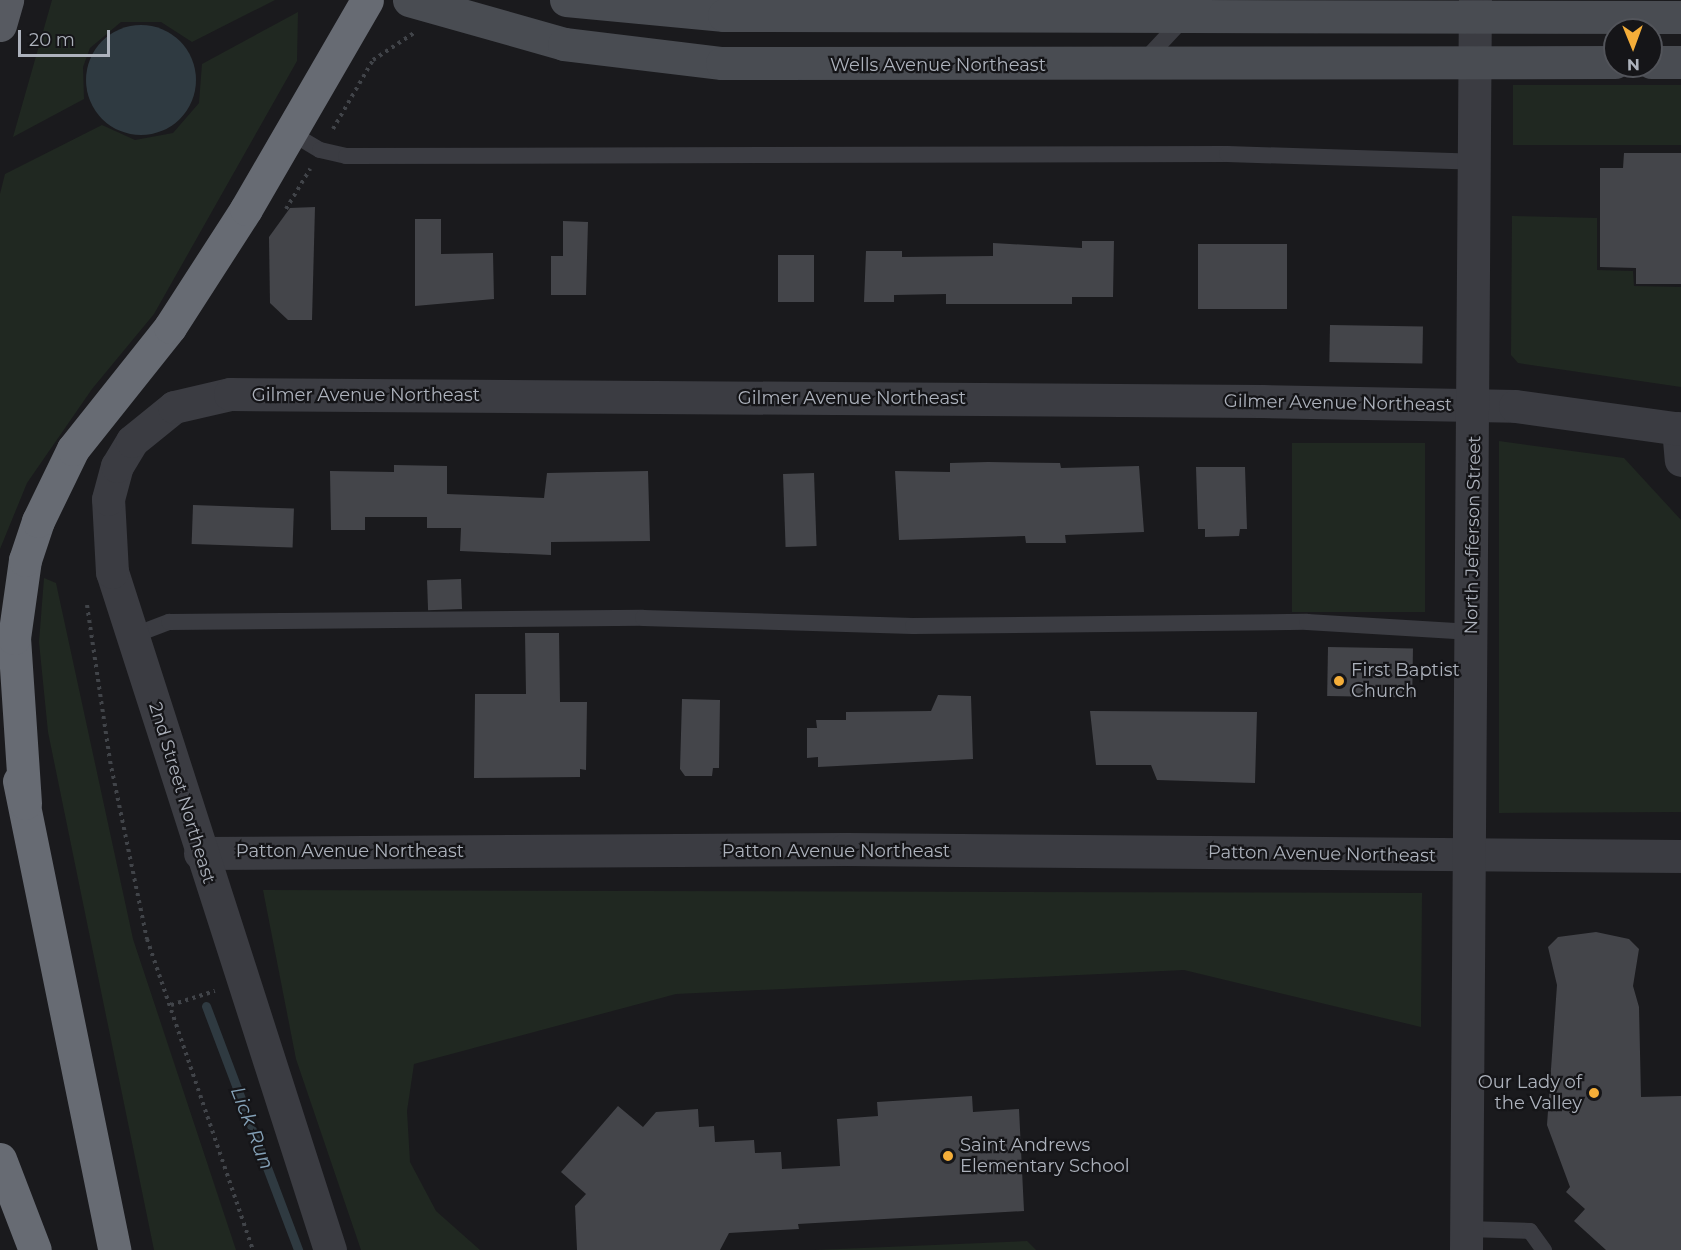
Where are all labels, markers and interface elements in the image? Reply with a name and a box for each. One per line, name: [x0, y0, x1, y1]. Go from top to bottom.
scale bar: [21, 18, 112, 56]
north arrow: [1603, 18, 1663, 78]
text: 20 m: [29, 29, 75, 51]
street label: Wells Avenue Northeast: [830, 54, 1046, 76]
text: N: [1627, 55, 1640, 74]
street label: Gilmer Avenue Northeast: [252, 384, 480, 406]
street label: Gilmer Avenue Northeast: [738, 387, 966, 409]
street label: Gilmer Avenue Northeast: [1224, 390, 1452, 416]
street label: North Jefferson Street: [1460, 435, 1486, 635]
place label: First Baptist Church: [1351, 660, 1460, 702]
marker: First Baptist Church: [1332, 674, 1346, 688]
street label: 2nd Street Northeast: [144, 700, 220, 886]
street label: Patton Avenue Northeast: [236, 840, 464, 862]
street label: Patton Avenue Northeast: [722, 840, 950, 862]
street label: Patton Avenue Northeast: [1208, 841, 1436, 867]
place label: Our Lady of the Valley: [1478, 1072, 1582, 1114]
water label: Lick Run: [225, 1083, 279, 1173]
marker: Our Lady of the Valley: [1587, 1086, 1601, 1100]
place label: Saint Andrews Elementary School: [960, 1135, 1130, 1178]
marker: Saint Andrews Elementary School: [941, 1149, 955, 1163]

